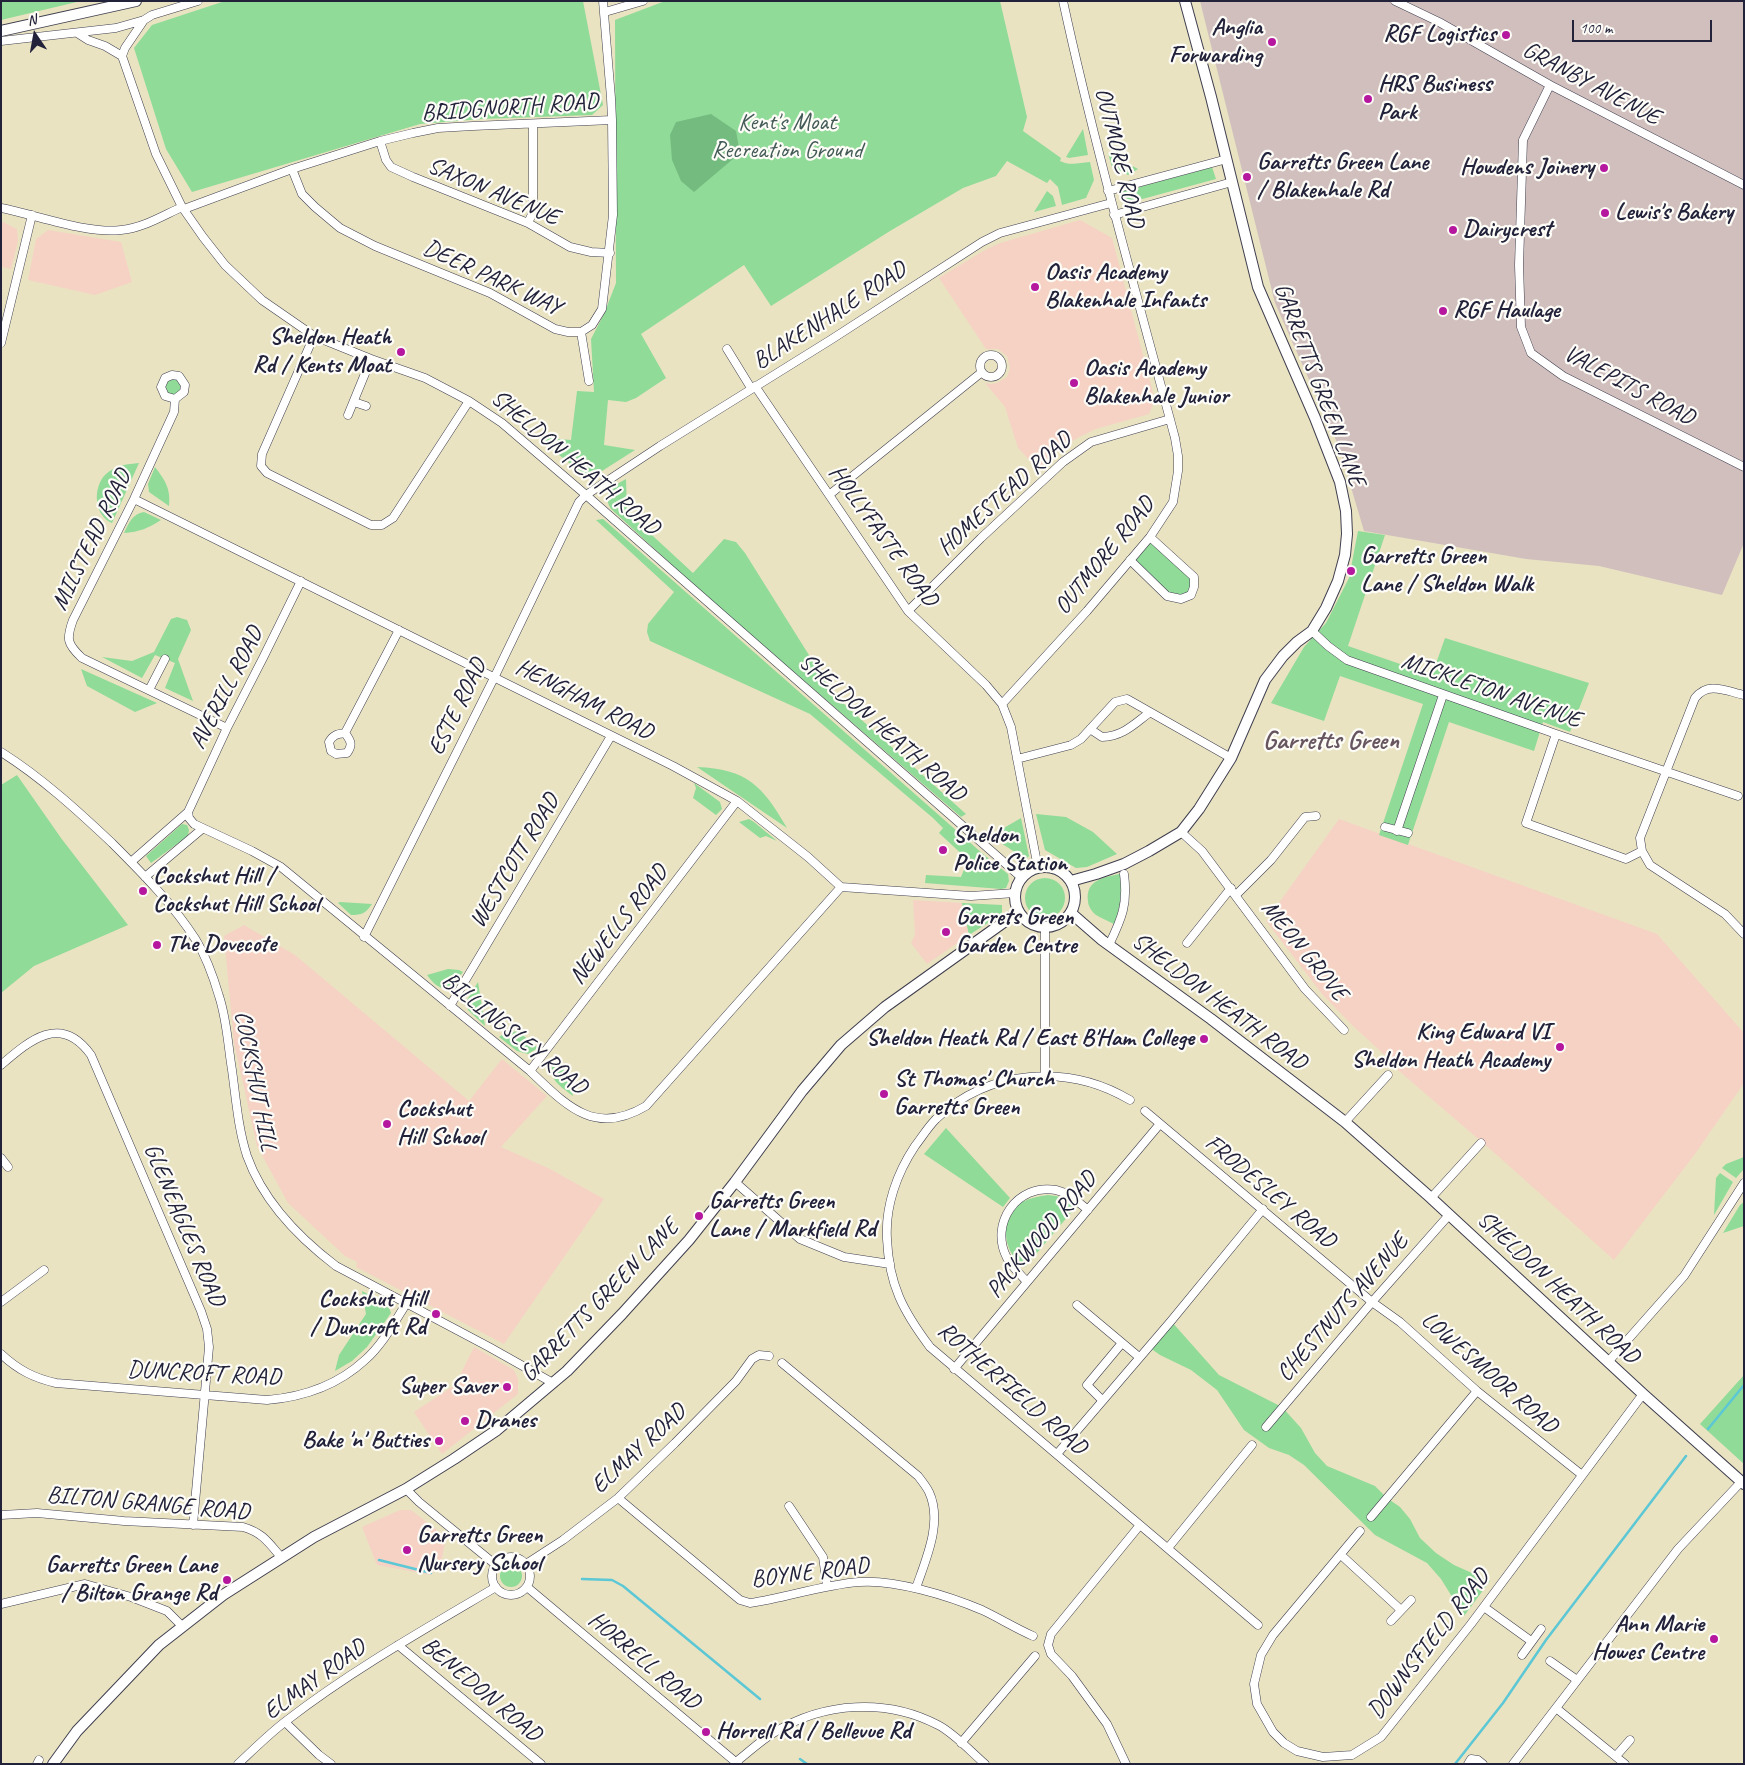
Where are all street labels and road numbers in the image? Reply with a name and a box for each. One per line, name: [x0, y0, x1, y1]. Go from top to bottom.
street label: GRANBY AVENUE: [1517, 36, 1665, 132]
street label: OUTMORE ROAD: [1088, 85, 1150, 231]
street label: BRIDGNORTH ROAD: [421, 87, 599, 129]
street label: SAXON AVENUE: [423, 151, 563, 233]
street label: DEER PARK WAY: [419, 234, 565, 322]
street label: BLAKENHALE ROAD: [748, 256, 912, 376]
street label: GARRETTS GREEN LANE: [1267, 279, 1371, 491]
street label: VALEPITS ROAD: [1559, 340, 1699, 432]
street label: SHELDON HEATH ROAD: [485, 384, 665, 542]
street label: HOMESTEAD ROAD: [932, 426, 1078, 562]
street label: HOLLYFASTE ROAD: [822, 460, 944, 612]
street label: MILSTEAD ROAD: [46, 465, 138, 615]
street label: OUTMORE ROAD: [1049, 491, 1161, 621]
street label: AVERILL ROAD: [184, 622, 270, 754]
street label: MICKLETON AVENUE: [1398, 647, 1584, 735]
street label: SHELDON HEATH ROAD: [793, 648, 971, 808]
street label: HENGHAM ROAD: [510, 653, 658, 747]
street label: ESTE ROAD: [422, 654, 494, 760]
street label: WESTCOTT ROAD: [464, 789, 566, 933]
street label: NEWELLS ROAD: [563, 859, 675, 991]
street label: MEON GROVE: [1255, 895, 1353, 1007]
street label: SHELDON HEATH ROAD: [1126, 927, 1312, 1077]
street label: BILLINGSLEY ROAD: [435, 966, 593, 1102]
street label: COCKSHUT HILL: [227, 1009, 283, 1153]
street label: FRODESLEY ROAD: [1199, 1129, 1341, 1255]
street label: GLENEAGLES ROAD: [137, 1139, 231, 1311]
street label: PACKWOOD ROAD: [981, 1166, 1103, 1304]
street label: SHELDON HEATH ROAD: [1471, 1205, 1645, 1371]
street label: GARRETTS GREEN LANE: [515, 1213, 685, 1389]
street label: CHESTNUTS AVENUE: [1271, 1228, 1415, 1388]
street label: LOWESMOOR ROAD: [1415, 1306, 1563, 1440]
street label: ROTHERFIELD ROAD: [931, 1316, 1093, 1462]
street label: DUNCROFT ROAD: [127, 1356, 281, 1392]
street label: ELMAY ROAD: [586, 1398, 692, 1500]
street label: BILTON GRANGE ROAD: [45, 1481, 251, 1527]
street label: BOYNE ROAD: [750, 1551, 870, 1595]
street label: DOWNSFIELD ROAD: [1362, 1563, 1496, 1725]
street label: HORRELL ROAD: [582, 1606, 706, 1716]
street label: BENEDON ROAD: [415, 1631, 547, 1749]
street label: ELMAY ROAD: [258, 1633, 372, 1727]

